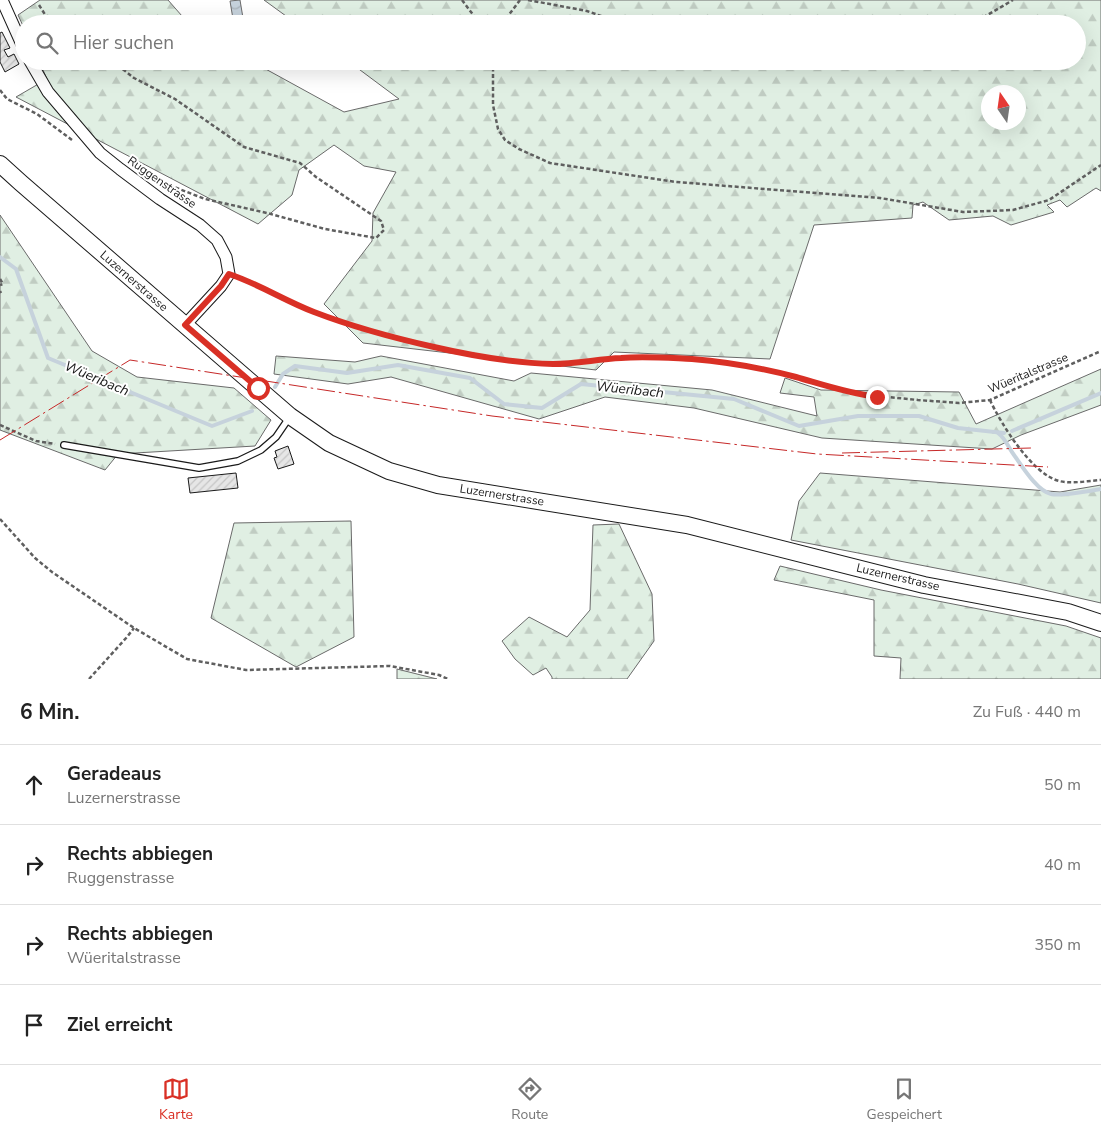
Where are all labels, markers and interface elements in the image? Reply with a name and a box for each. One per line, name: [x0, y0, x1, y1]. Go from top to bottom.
search box: [15, 15, 1086, 70]
icon: search: [33, 29, 61, 57]
text: Hier suchen: [73, 30, 174, 56]
north arrow: [981, 85, 1026, 130]
street label: Ruggenstrasse: [124, 152, 200, 212]
street label: Luzernerstrasse: [97, 247, 171, 315]
street label: Wüeritalstrasse: [986, 349, 1070, 397]
water label: Wüeribach: [62, 356, 132, 401]
water label: Wüeribach: [595, 376, 665, 403]
route start: [247, 377, 270, 400]
route end: [866, 386, 889, 409]
street label: Luzernerstrasse: [459, 480, 545, 510]
street label: Luzernerstrasse: [855, 560, 941, 594]
text: 6 Min.: [20, 698, 79, 726]
text: Zu Fuß · 440 m: [973, 701, 1081, 723]
text: Geradeaus: [67, 761, 161, 787]
icon: ahead: [20, 771, 48, 799]
text: 50 m: [1044, 774, 1081, 796]
text: Luzernerstrasse: [67, 787, 181, 809]
text: Rechts abbiegen: [67, 841, 213, 867]
icon: right: [20, 851, 48, 879]
text: 40 m: [1044, 854, 1081, 876]
text: Ruggenstrasse: [67, 867, 174, 889]
text: Rechts abbiegen: [67, 921, 213, 947]
icon: right: [20, 931, 48, 959]
text: 350 m: [1034, 934, 1081, 956]
text: Wüeritalstrasse: [67, 947, 181, 969]
icon: arrive: [20, 1011, 48, 1039]
text: Ziel erreicht: [67, 1012, 172, 1038]
tab: Karte: [159, 1075, 193, 1124]
tab: Route: [511, 1075, 548, 1124]
tab: Gespeichert: [867, 1075, 942, 1124]

